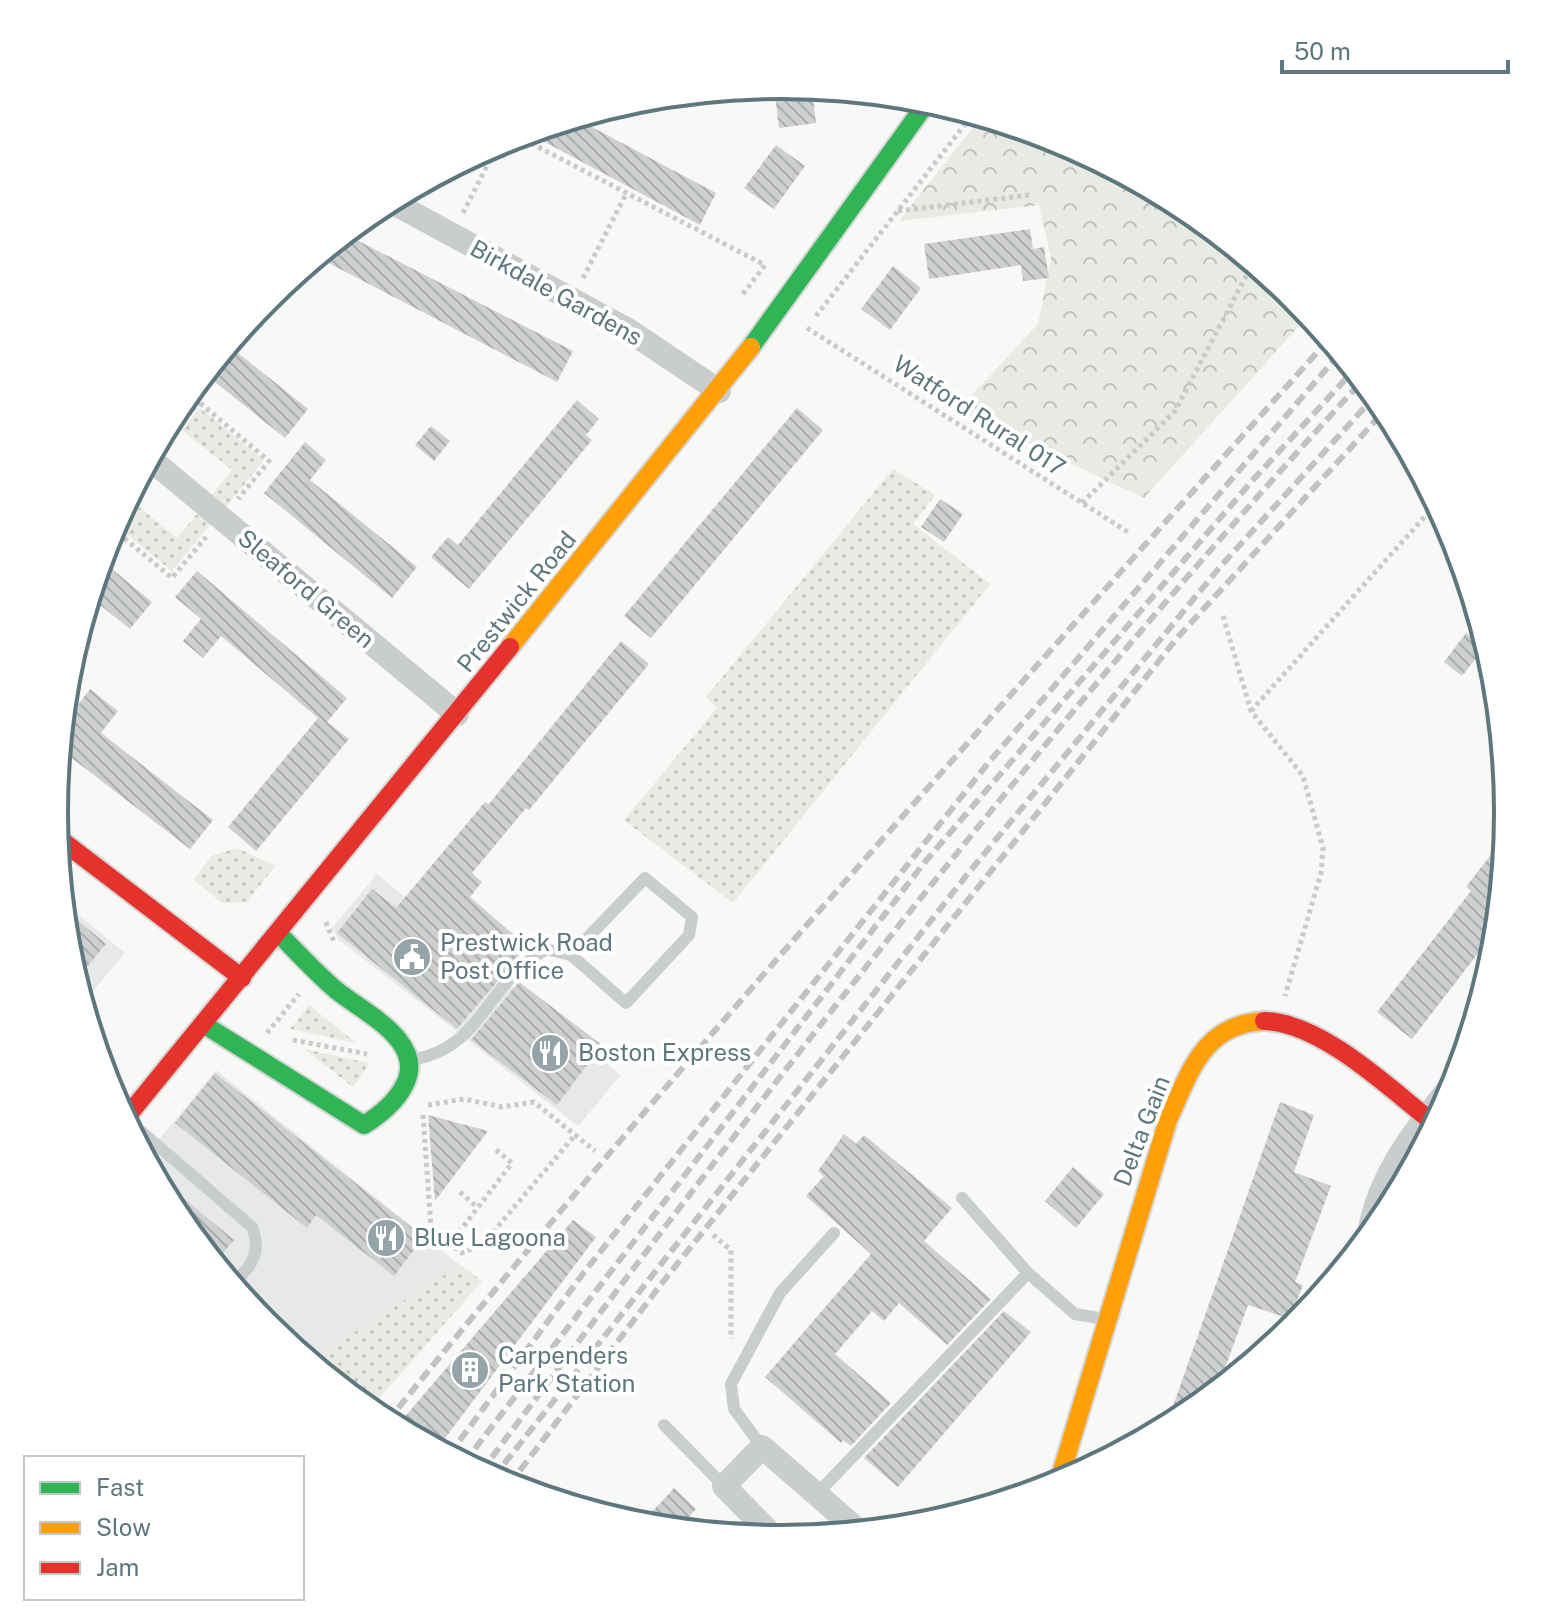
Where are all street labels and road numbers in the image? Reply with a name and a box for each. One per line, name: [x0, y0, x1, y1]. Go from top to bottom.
street label: Birkdale Gardens: [466, 233, 647, 351]
street label: Watford Rural 017: [888, 349, 1071, 481]
street label: Sleaford Green: [233, 523, 380, 653]
street label: Prestwick Road: [451, 525, 582, 677]
street label: Delta Gain: [1107, 1072, 1175, 1190]

